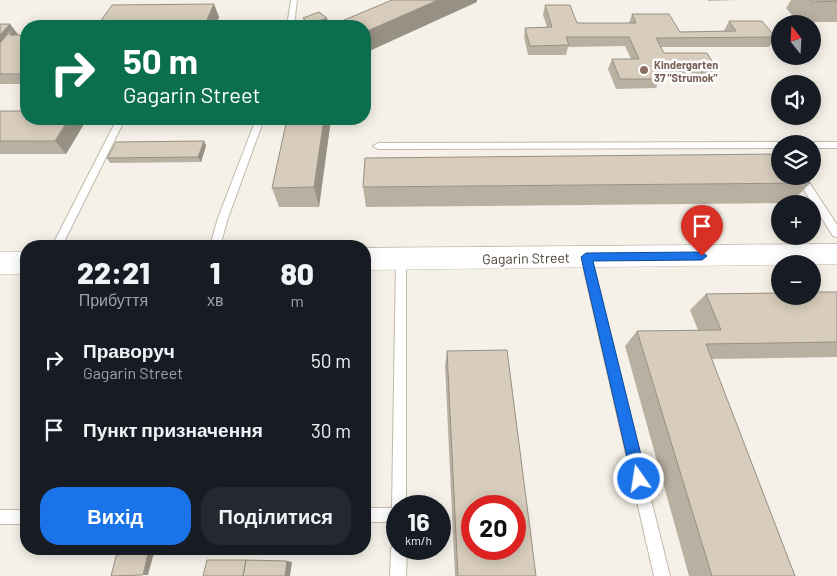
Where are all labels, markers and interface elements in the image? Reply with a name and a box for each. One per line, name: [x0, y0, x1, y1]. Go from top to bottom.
north arrow: [771, 15, 821, 65]
map controls: [771, 15, 821, 305]
text: 50 m: [123, 39, 198, 81]
icon: right: [40, 40, 105, 105]
place label: Kindergarten 37 "Strumok": [654, 58, 718, 84]
marker: Kindergarten 37 "Strumok": [638, 64, 650, 76]
button: sound: [771, 75, 821, 125]
text: Gagarin Street: [123, 81, 261, 107]
button: layers: [771, 135, 821, 185]
button: +: [771, 195, 821, 245]
pin: [681, 205, 723, 256]
icon: arrive: [688, 212, 716, 240]
street label: Gagarin Street: [482, 249, 570, 267]
text: 22:21: [77, 254, 150, 290]
text: 1: [210, 254, 220, 290]
text: 80: [280, 255, 314, 291]
button: −: [771, 255, 821, 305]
text: Прибуття: [79, 290, 148, 309]
text: хв: [207, 290, 223, 309]
text: m: [291, 291, 304, 310]
text: Праворуч: [83, 339, 175, 362]
icon: right: [40, 346, 68, 374]
text: 50 m: [311, 349, 351, 372]
text: Gagarin Street: [83, 363, 183, 382]
icon: arrive: [40, 416, 68, 444]
text: Пункт призначення: [83, 418, 263, 441]
text: 30 m: [311, 419, 351, 442]
position arrow: [612, 452, 664, 504]
button: Вихід: [40, 487, 191, 545]
button: Поділитися: [201, 487, 351, 545]
speed limit sign: 20: [461, 495, 526, 560]
text: 16: [407, 506, 430, 536]
text: km/h: [405, 533, 432, 547]

